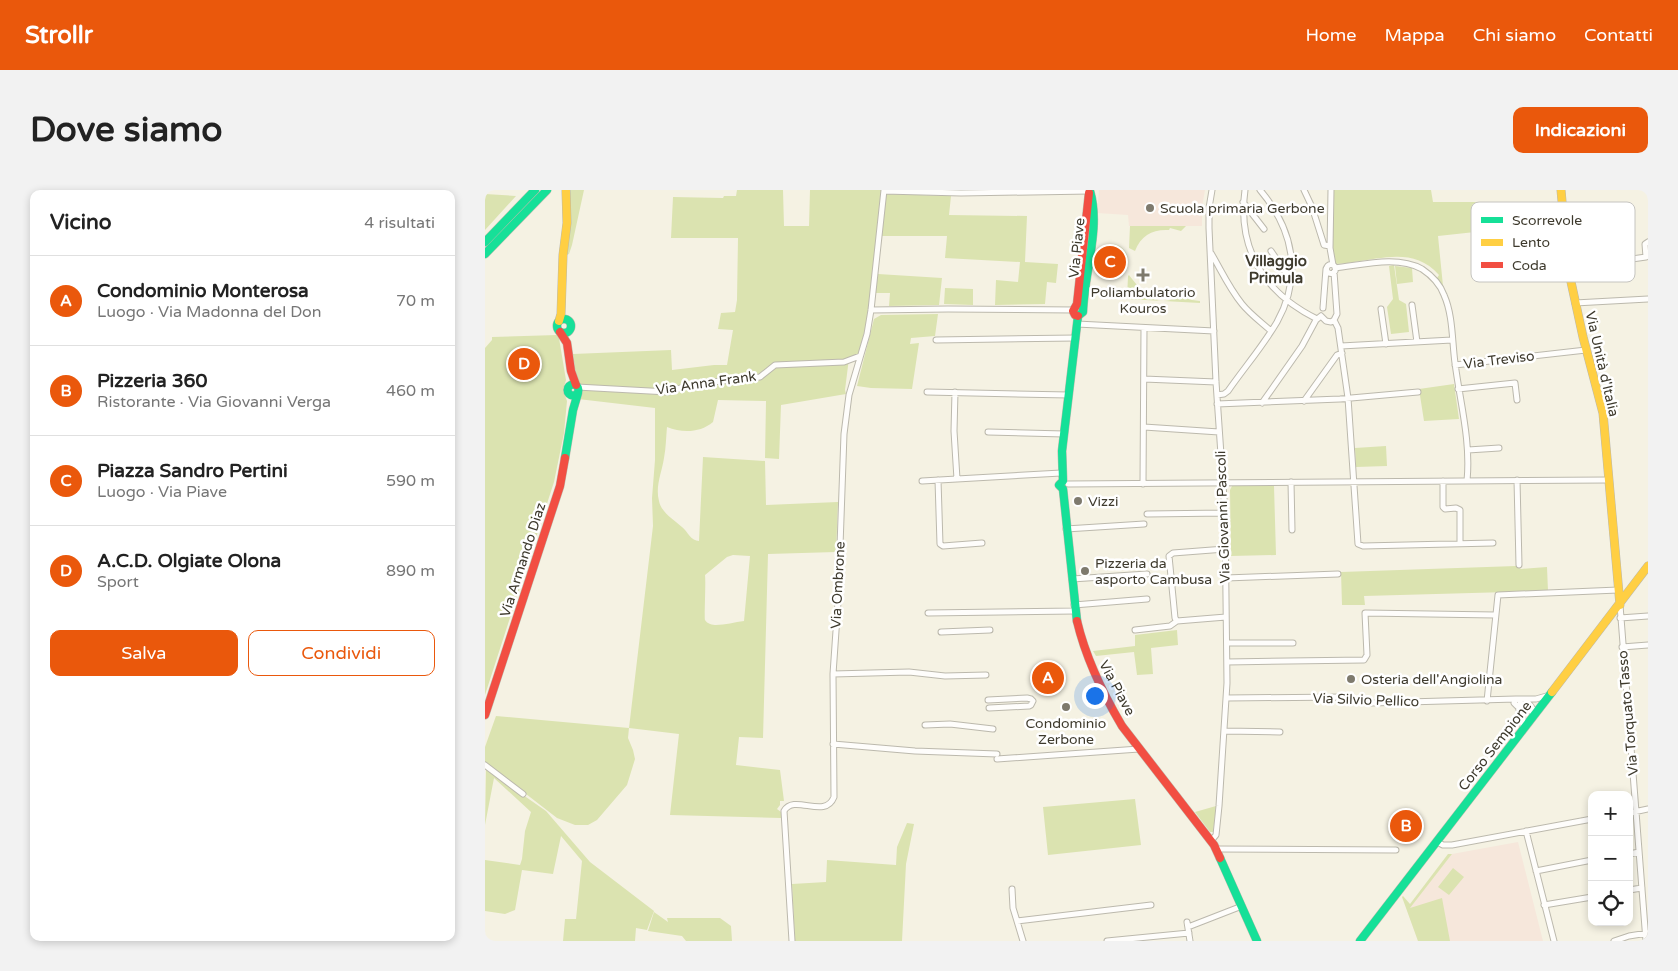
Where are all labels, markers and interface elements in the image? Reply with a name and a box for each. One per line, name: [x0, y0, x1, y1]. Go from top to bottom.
text: Strollr: [25, 21, 93, 50]
text: Home: [1305, 24, 1356, 46]
text: Mappa: [1384, 24, 1445, 46]
text: Chi siamo: [1473, 24, 1556, 46]
text: Contatti: [1584, 24, 1653, 46]
button: Indicazioni: [1513, 107, 1648, 153]
text: Dove siamo: [30, 109, 222, 151]
place label: Scuola primaria Gerbone: [1160, 200, 1325, 217]
marker: Scuola primaria Gerbone: [1144, 202, 1156, 214]
legend: [1471, 202, 1635, 282]
text: Vicino: [50, 210, 112, 235]
text: Scorrevole: [1512, 212, 1582, 229]
text: 4 risultati: [364, 213, 435, 233]
street label: Via Piave: [1065, 217, 1089, 279]
text: Lento: [1512, 234, 1550, 251]
pin: C: [1094, 243, 1126, 281]
district label: Villaggio Primula: [1245, 252, 1307, 287]
text: Coda: [1512, 257, 1547, 274]
marker: Poliambulatorio Kouros: [1136, 268, 1150, 282]
text: Condominio Monterosa: [97, 280, 309, 302]
place label: Poliambulatorio Kouros: [1090, 284, 1196, 317]
text: A: [60, 291, 72, 311]
text: 70 m: [396, 291, 435, 311]
text: Luogo · Via Madonna del Don: [97, 302, 321, 322]
street label: Via Unità d'Italia: [1582, 310, 1622, 418]
pin: D: [508, 345, 540, 383]
street label: Via Treviso: [1463, 347, 1535, 373]
street label: Via Anna Frank: [655, 368, 758, 398]
text: Pizzeria 360: [97, 370, 207, 392]
text: B: [60, 381, 72, 401]
text: 460 m: [386, 381, 435, 401]
text: Ristorante · Via Giovanni Verga: [97, 392, 331, 412]
street label: Via Giovanni Pascoli: [1212, 450, 1234, 584]
text: Piazza Sandro Pertini: [97, 460, 288, 482]
text: C: [60, 471, 72, 491]
text: 590 m: [386, 471, 435, 491]
text: Luogo · Via Piave: [97, 482, 227, 502]
place label: Vizzi: [1088, 493, 1119, 510]
marker: Vizzi: [1072, 495, 1084, 507]
street label: Via Armando Diaz: [496, 501, 550, 619]
street label: Via Ombrone: [827, 541, 849, 629]
text: A.C.D. Olgiate Olona: [97, 550, 281, 572]
place label: Pizzeria da asporto Cambusa: [1095, 555, 1212, 588]
text: D: [60, 561, 72, 581]
text: 890 m: [386, 561, 435, 581]
marker: Pizzeria da asporto Cambusa: [1079, 565, 1091, 577]
text: Sport: [97, 572, 139, 592]
button: Salva: [50, 630, 238, 676]
button: Condividi: [248, 630, 435, 676]
street label: Via Torquato Tasso: [1614, 650, 1642, 776]
street label: Via Piave: [1095, 657, 1139, 719]
pin: A: [1032, 659, 1064, 697]
place label: Osteria dell'Angiolina: [1361, 671, 1502, 688]
marker: Osteria dell'Angiolina: [1345, 673, 1357, 685]
your location: [1082, 683, 1108, 709]
street label: Via Silvio Pellico: [1312, 690, 1420, 710]
street label: Corso Sempione: [1455, 698, 1535, 794]
marker: Condominio Zerbone: [1060, 701, 1072, 713]
place label: Condominio Zerbone: [1026, 715, 1106, 748]
map controls: [1588, 791, 1633, 926]
button: +: [1588, 791, 1633, 836]
pin: B: [1390, 807, 1422, 845]
button: −: [1588, 836, 1633, 881]
button: locate: [1588, 881, 1633, 926]

